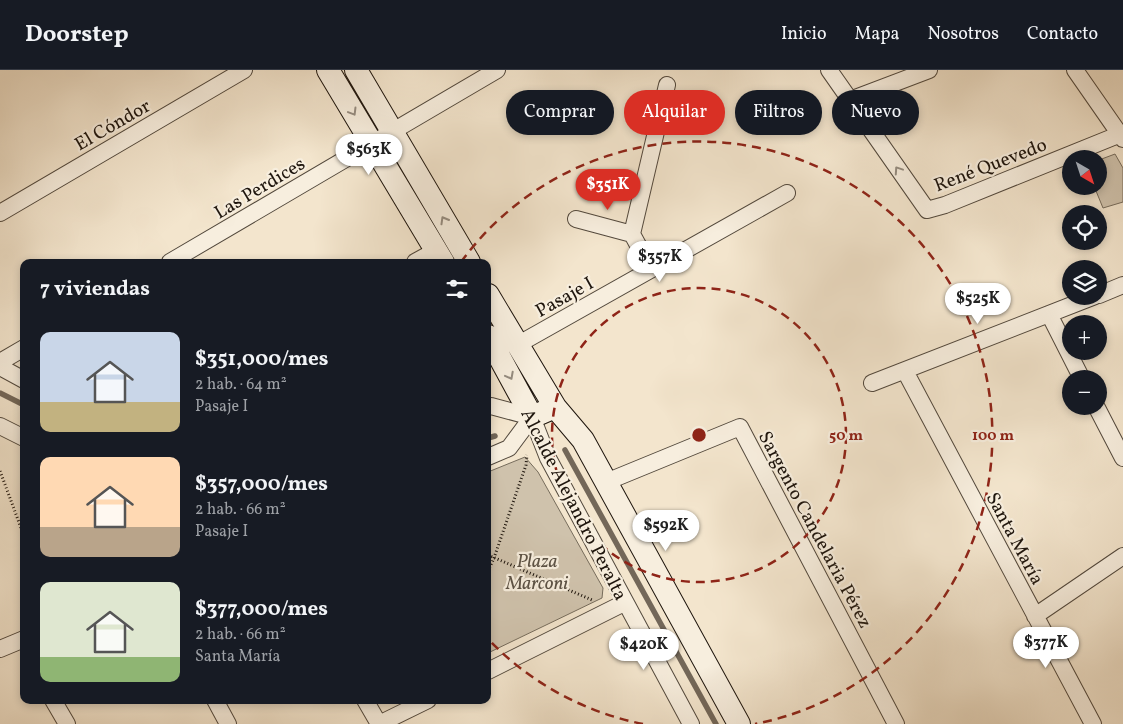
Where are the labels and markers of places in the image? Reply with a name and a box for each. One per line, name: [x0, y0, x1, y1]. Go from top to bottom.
pin: $563K: [334, 134, 404, 176]
pin: $351K: [573, 168, 643, 211]
pin: $357K: [625, 240, 695, 283]
pin: $525K: [943, 282, 1013, 325]
centre of rings: [690, 426, 708, 444]
pin: $592K: [631, 510, 701, 552]
pin: $377K: [1011, 626, 1081, 669]
pin: $420K: [609, 628, 679, 671]

